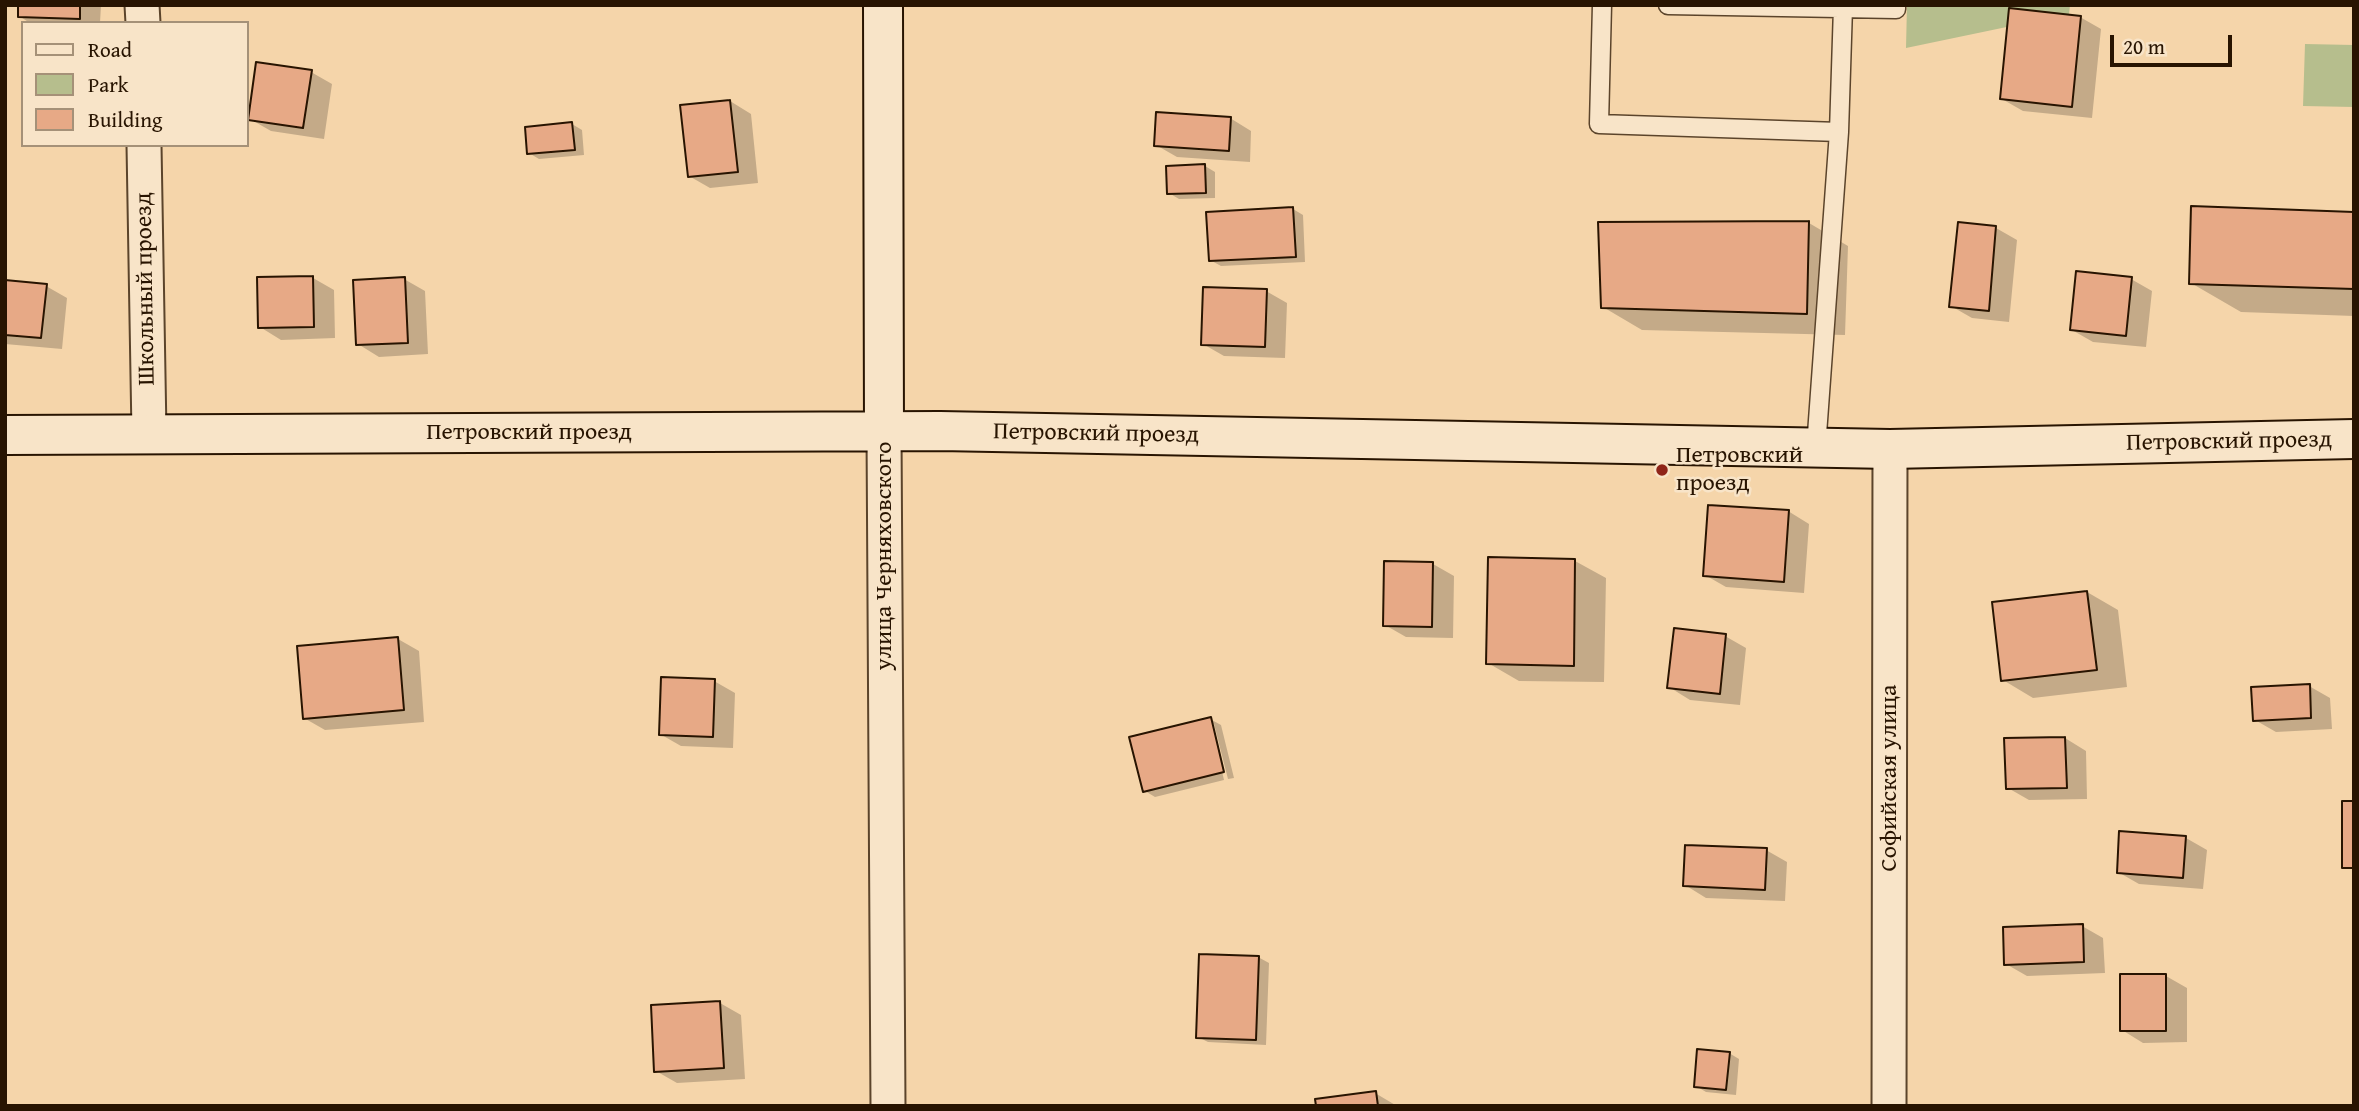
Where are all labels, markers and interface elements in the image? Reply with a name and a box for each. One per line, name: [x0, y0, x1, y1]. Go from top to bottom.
legend: [21, 21, 248, 147]
scale bar: [2114, 21, 2236, 65]
text: 20 m: [2123, 31, 2165, 62]
text: Road: [88, 34, 132, 65]
text: Park: [88, 69, 129, 100]
text: Building: [88, 104, 162, 135]
street label: Школьный проезд: [130, 192, 162, 386]
street label: Петровский проезд: [993, 418, 1199, 450]
street label: Петровский проезд: [426, 419, 632, 447]
street label: Петровский проезд: [2126, 426, 2332, 458]
street label: улица Черняховского: [871, 441, 899, 671]
place label: Петровский проезд: [1676, 442, 1803, 498]
marker: Петровский проезд: [1654, 462, 1670, 478]
street label: Софийская улица: [1876, 685, 1904, 871]

